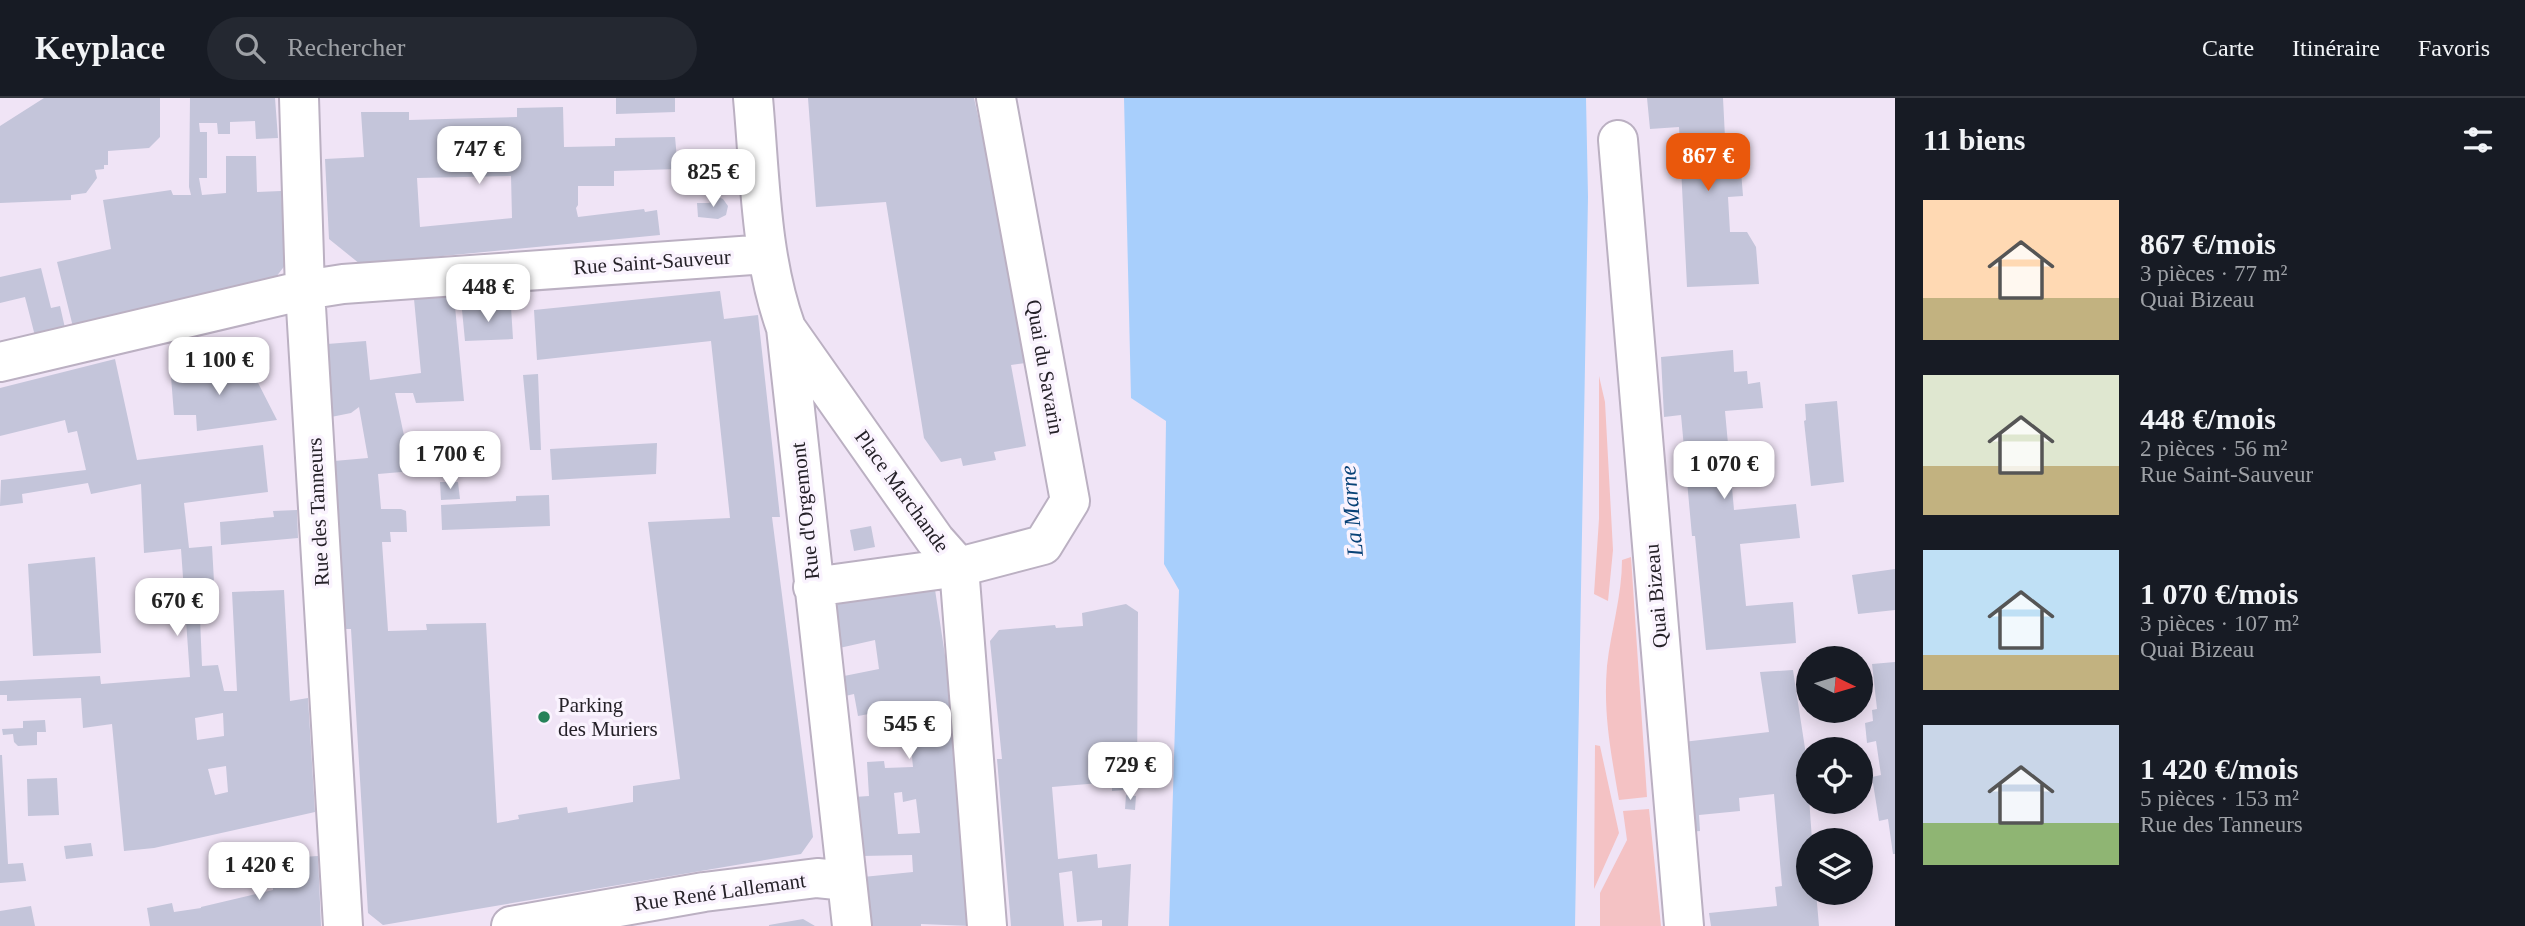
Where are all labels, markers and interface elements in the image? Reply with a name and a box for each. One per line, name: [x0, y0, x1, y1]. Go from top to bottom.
search box: [207, 17, 697, 80]
icon: search: [231, 29, 269, 67]
text: Keyplace: [35, 30, 165, 66]
text: Rechercher: [287, 33, 406, 62]
text: Carte: [2202, 35, 2254, 61]
text: Itinéraire: [2292, 35, 2380, 61]
text: Favoris: [2418, 35, 2490, 61]
icon: filters: [2459, 121, 2497, 159]
text: 11 biens: [1923, 123, 2026, 156]
pin: 747 €: [430, 126, 528, 186]
pin: 867 €: [1659, 134, 1757, 193]
text: 747 €: [453, 136, 505, 161]
text: 867 €: [1682, 143, 1734, 168]
pin: 825 €: [664, 150, 762, 209]
text: 825 €: [687, 159, 739, 184]
text: 867 €/mois: [2140, 227, 2276, 260]
icon: home: [1979, 228, 2063, 312]
street label: Rue Saint-Sauveur: [572, 245, 732, 279]
text: 3 pièces · 77 m²: [2140, 261, 2287, 286]
pin: 448 €: [439, 264, 537, 324]
text: 448 €: [462, 274, 514, 299]
text: Quai Bizeau: [2140, 287, 2254, 312]
street label: Quai du Savarin: [1021, 298, 1069, 437]
pin: 1 100 €: [154, 338, 284, 397]
text: 1 100 €: [185, 347, 254, 372]
text: 448 €/mois: [2140, 402, 2276, 435]
icon: home: [1979, 403, 2063, 487]
street label: Place Marchande: [850, 425, 954, 557]
pin: 1 700 €: [385, 432, 515, 491]
text: 2 pièces · 56 m²: [2140, 436, 2287, 461]
street label: Rue des Tanneurs: [302, 437, 334, 587]
text: 1 700 €: [416, 441, 485, 466]
street label: Rue d'Orgemont: [786, 441, 824, 581]
pin: 1 070 €: [1659, 442, 1789, 501]
text: 1 070 €: [1690, 451, 1759, 476]
text: Rue Saint-Sauveur: [2140, 462, 2313, 487]
water label: La Marne: [1335, 464, 1368, 559]
street label: Quai Bizeau: [1639, 542, 1673, 649]
text: 1 070 €/mois: [2140, 577, 2298, 610]
pin: 670 €: [128, 578, 226, 638]
icon: home: [1979, 578, 2063, 662]
text: 670 €: [151, 588, 203, 613]
text: 3 pièces · 107 m²: [2140, 611, 2299, 636]
text: Quai Bizeau: [2140, 637, 2254, 662]
north arrow: [1796, 646, 1872, 723]
map controls: [1796, 646, 1873, 905]
place label: Parking des Muriers: [558, 693, 658, 741]
pin: 545 €: [860, 702, 958, 761]
marker: Parking des Muriers: [536, 709, 552, 725]
text: 545 €: [883, 711, 935, 736]
button: locate: [1796, 737, 1873, 814]
pin: 729 €: [1081, 742, 1179, 802]
text: 729 €: [1104, 752, 1156, 777]
text: 1 420 €/mois: [2140, 752, 2298, 785]
icon: home: [1979, 753, 2063, 837]
text: 5 pièces · 153 m²: [2140, 786, 2299, 811]
text: Rue des Tanneurs: [2140, 812, 2303, 837]
button: layers: [1796, 828, 1873, 905]
pin: 1 420 €: [194, 842, 324, 902]
text: 1 420 €: [225, 852, 294, 877]
street label: Rue René Lallemant: [633, 868, 807, 916]

